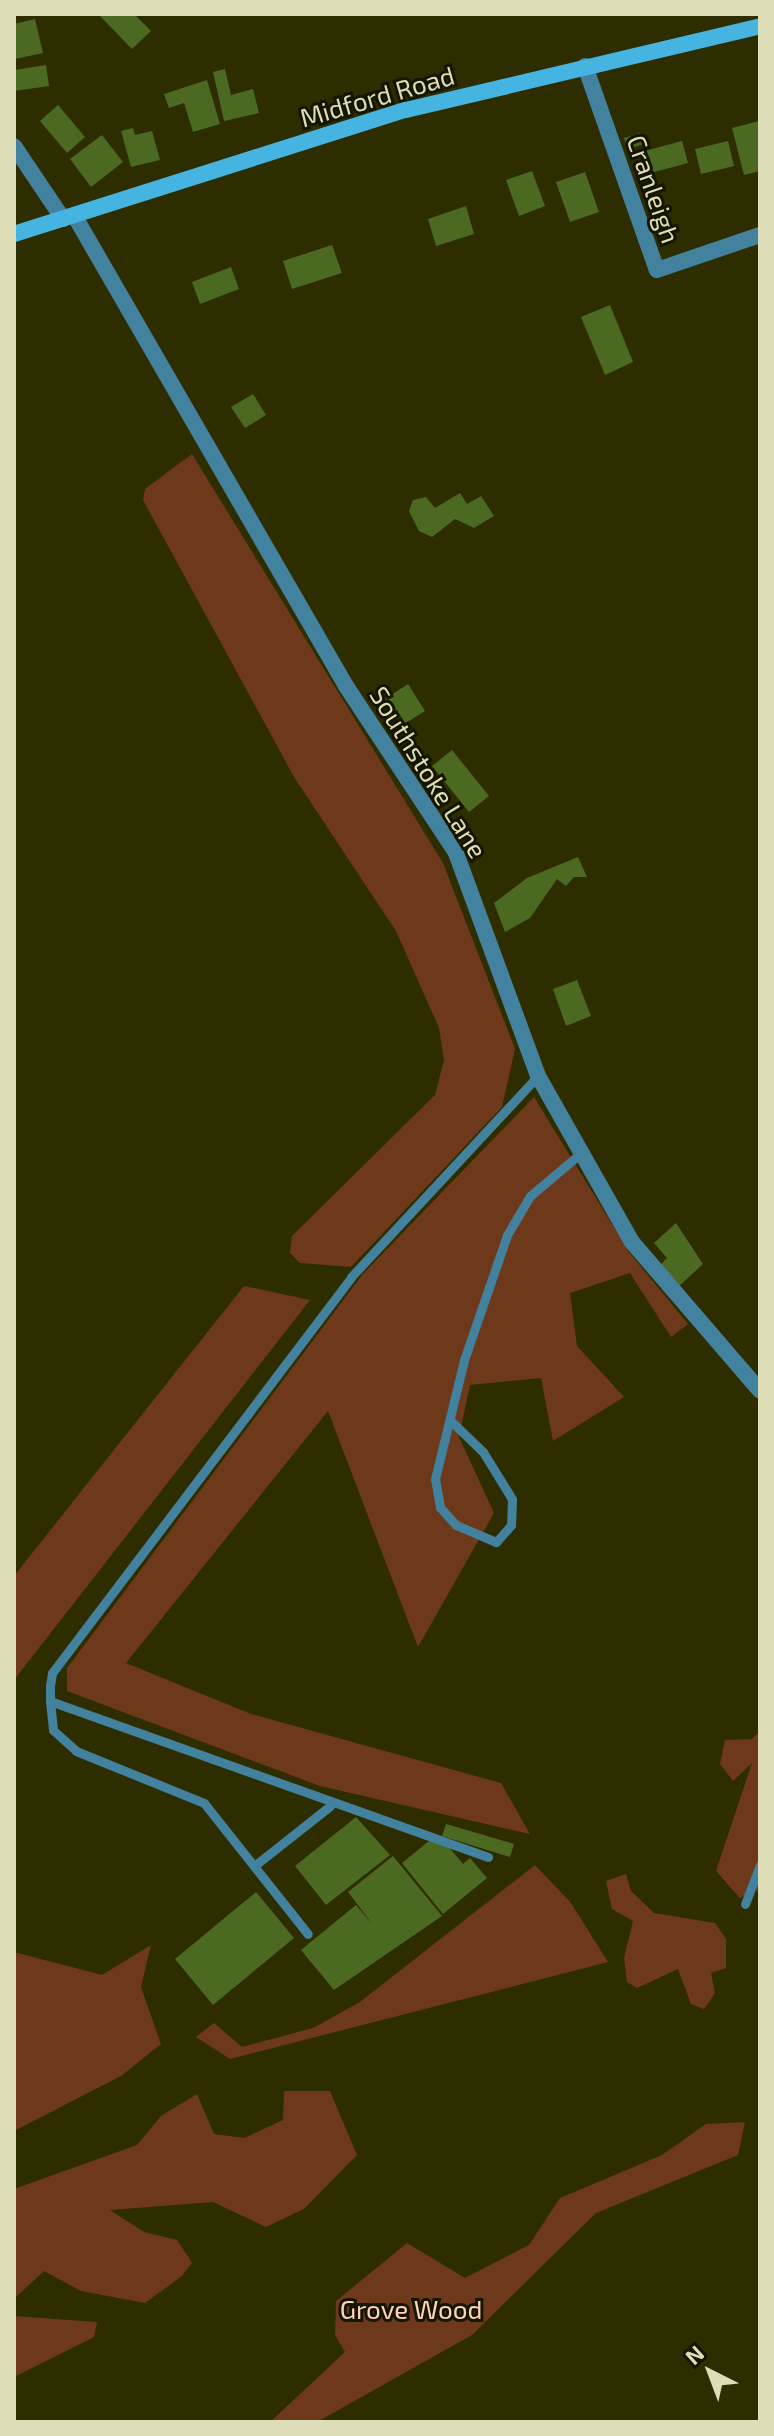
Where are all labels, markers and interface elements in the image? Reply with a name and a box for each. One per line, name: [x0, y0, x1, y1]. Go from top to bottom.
street label: Midford Road: [296, 59, 458, 133]
street label: Cranleigh: [621, 131, 687, 247]
street label: Southstoke Lane: [364, 680, 494, 864]
park label: Grove Wood: [339, 2293, 483, 2325]
north arrow: [670, 2332, 750, 2412]
text: N: [679, 2339, 709, 2369]

